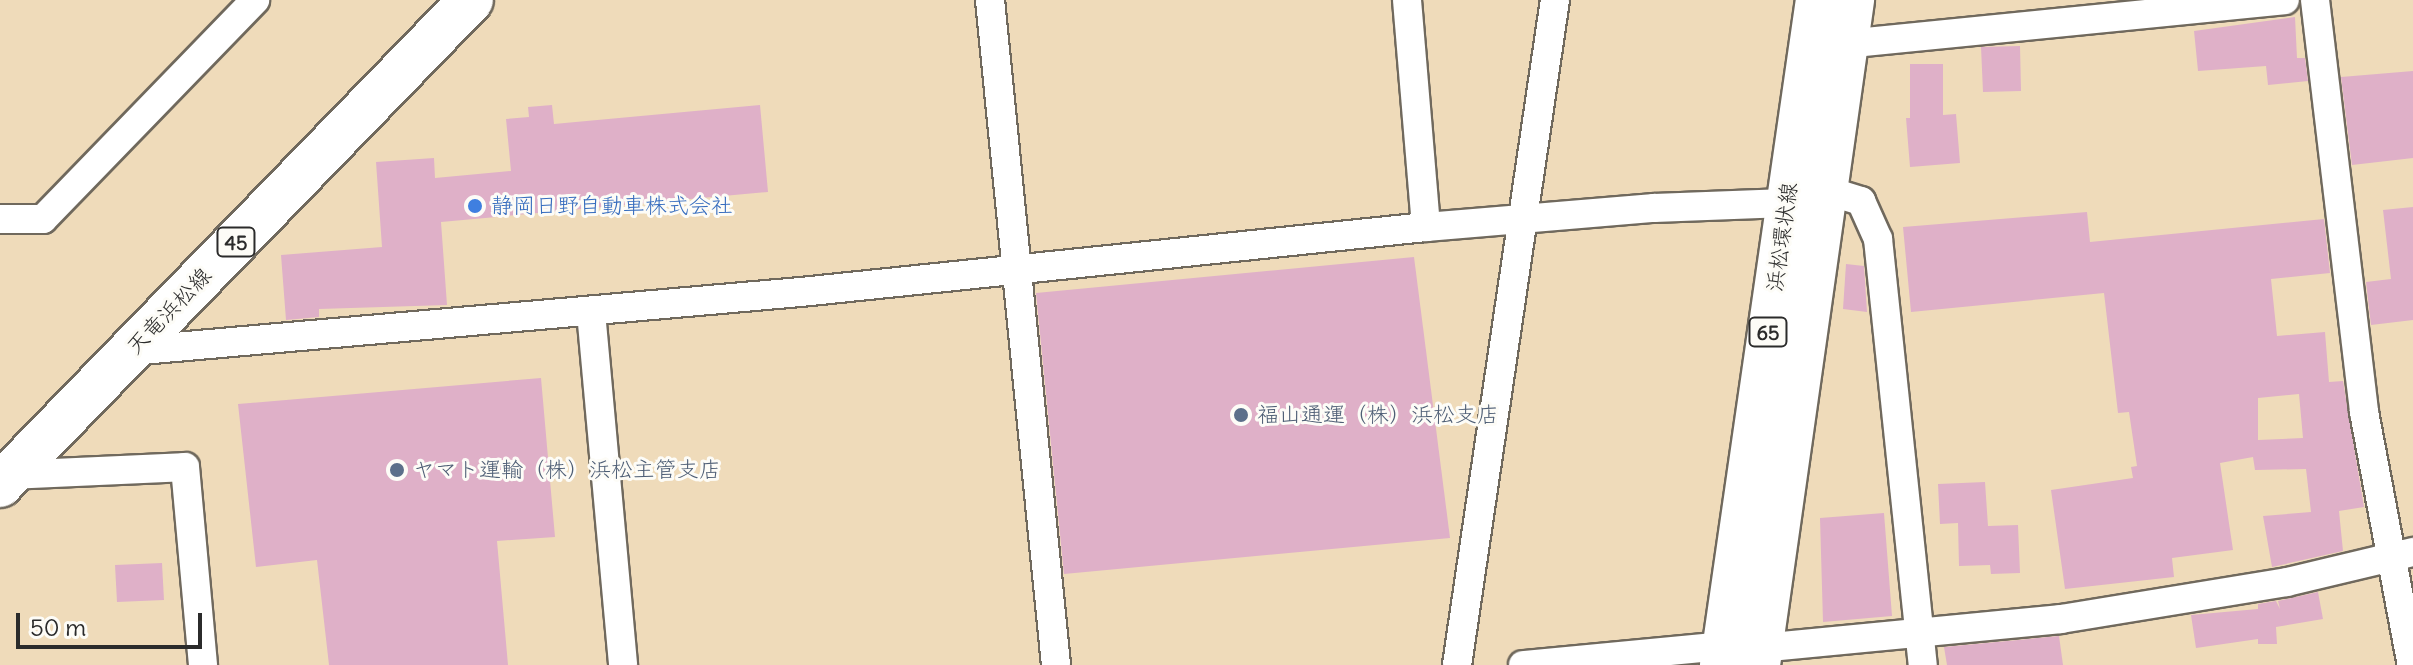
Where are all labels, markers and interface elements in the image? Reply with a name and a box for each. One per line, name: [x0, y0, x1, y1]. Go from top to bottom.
street label: 浜松環状線: [1761, 181, 1803, 293]
place label: 静岡日野自動車株式会社: [491, 193, 733, 219]
marker: 静岡日野自動車株式会社: [466, 197, 484, 215]
road number: 45: [216, 226, 256, 258]
street label: 天竜浜松線: [121, 262, 217, 360]
road number: 65: [1748, 316, 1788, 348]
place label: 福山通運（株）浜松支店: [1257, 402, 1499, 428]
marker: 福山通運（株）浜松支店: [1232, 406, 1250, 424]
place label: ヤマト運輸（株）浜松主管支店: [413, 457, 721, 483]
marker: ヤマト運輸（株）浜松主管支店: [388, 461, 406, 479]
scale bar: [20, 597, 206, 647]
text: 50 m: [30, 612, 86, 642]

